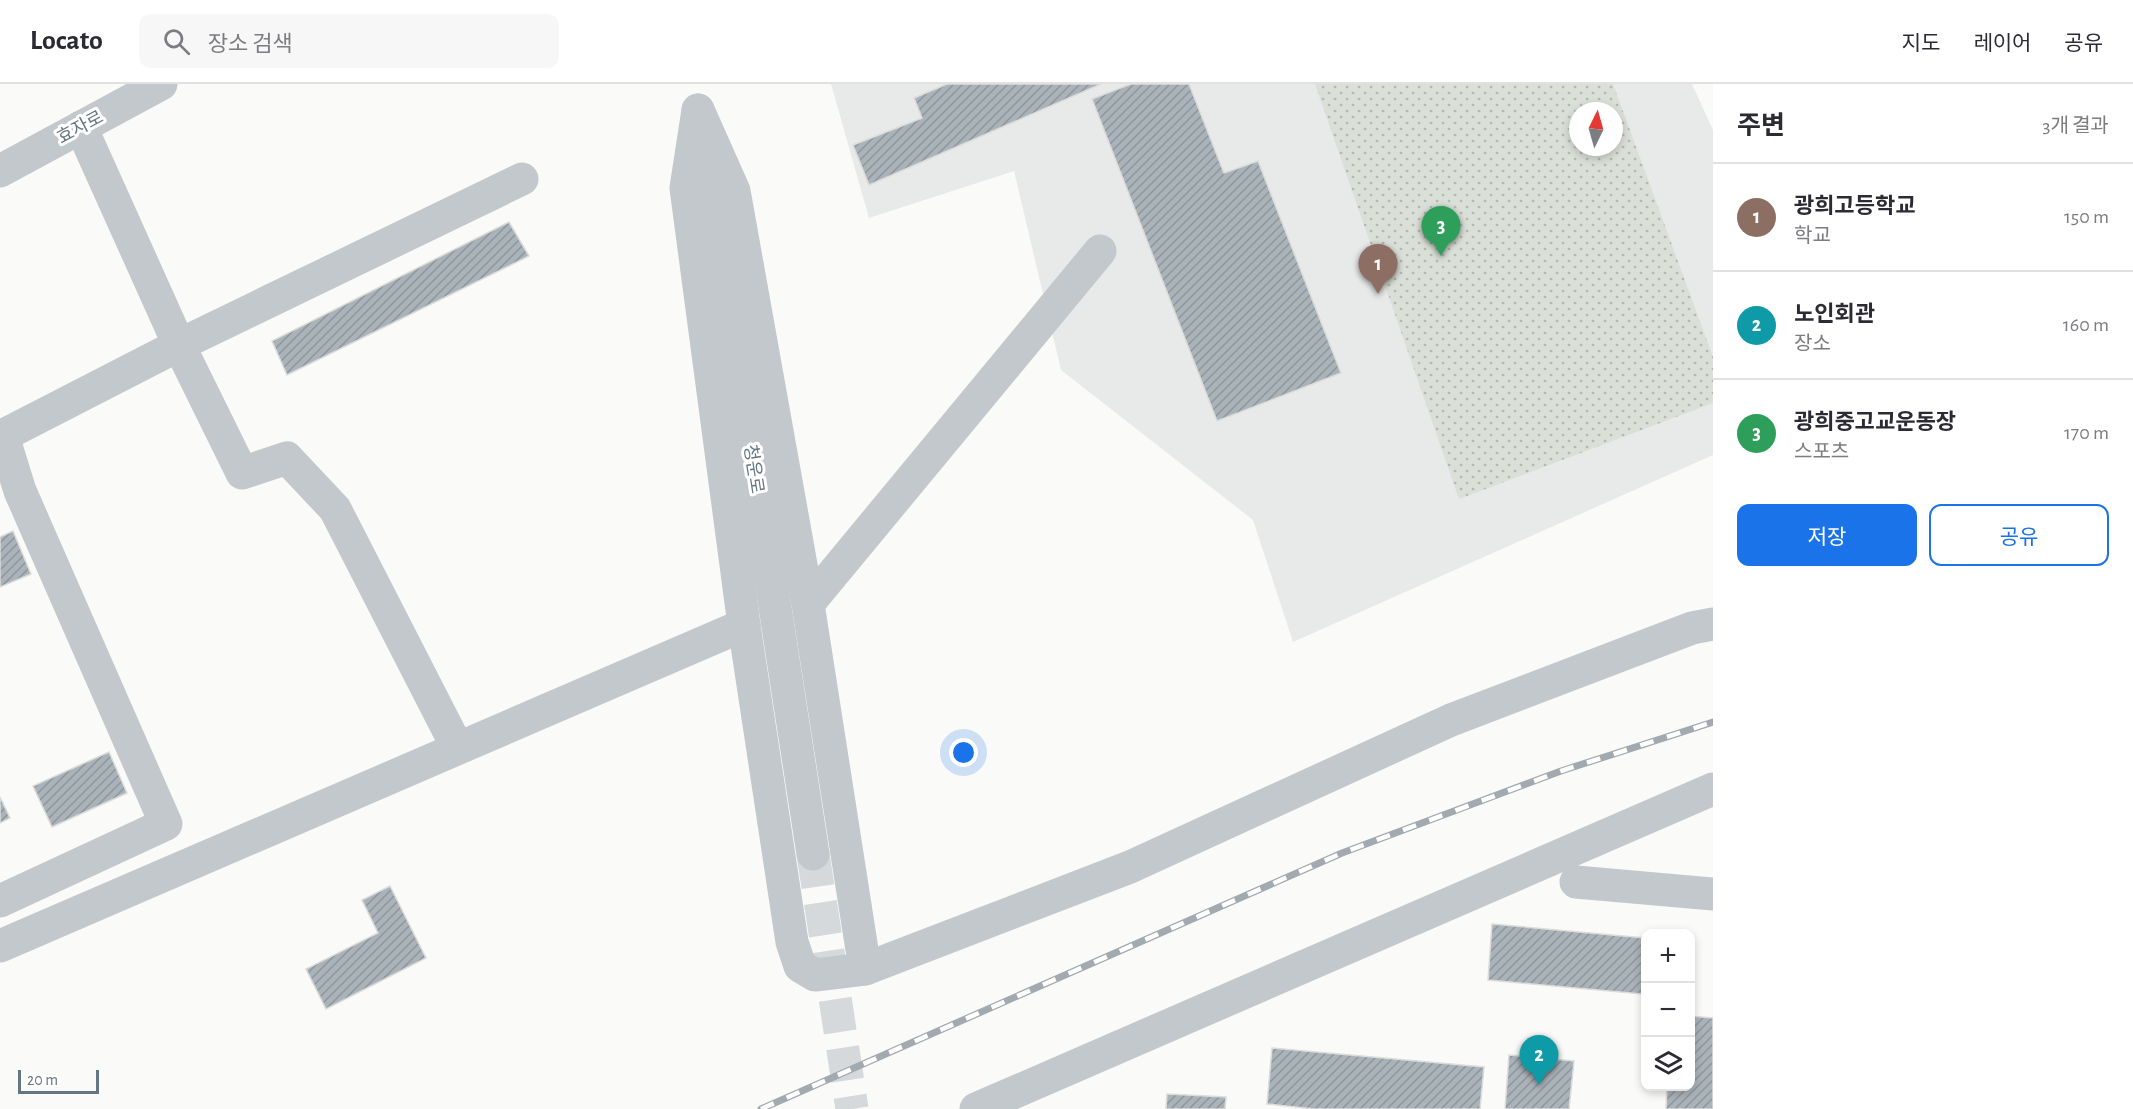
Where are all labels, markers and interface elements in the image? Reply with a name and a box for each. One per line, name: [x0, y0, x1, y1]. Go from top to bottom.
search box: [139, 14, 559, 68]
icon: search: [160, 25, 193, 58]
text: Locato: [30, 27, 103, 55]
text: 장소 검색: [208, 33, 292, 55]
text: 지도: [1902, 33, 1940, 54]
text: 레이어: [1973, 33, 2031, 54]
text: 공유: [2064, 33, 2103, 54]
north arrow: [1569, 102, 1623, 156]
street label: 효자로: [54, 107, 107, 147]
text: 주변: [1737, 113, 1785, 139]
text: 3개 결과: [2042, 116, 2109, 136]
text: 광희고등학교: [1794, 195, 1915, 217]
pin: 3: [1422, 206, 1460, 256]
text: 1: [1753, 207, 1760, 227]
text: 150 m: [2064, 207, 2109, 227]
text: 학교: [1794, 226, 1831, 246]
pin: 1: [1358, 244, 1398, 294]
text: 노인회관: [1794, 303, 1875, 325]
text: 2: [1752, 315, 1761, 335]
text: 160 m: [2063, 315, 2109, 335]
text: 장소: [1794, 334, 1831, 354]
text: 광희중고교운동장: [1794, 411, 1956, 433]
text: 3: [1752, 423, 1761, 443]
text: 170 m: [2064, 423, 2109, 443]
text: 스포츠: [1794, 442, 1849, 462]
street label: 청운로: [740, 443, 767, 495]
button: 저장: [1737, 504, 1917, 566]
button: 공유: [1929, 504, 2109, 566]
your location: [949, 738, 978, 767]
map controls: [1641, 929, 1695, 1091]
button: +: [1641, 929, 1695, 983]
button: −: [1641, 983, 1695, 1037]
pin: 2: [1520, 1036, 1558, 1085]
button: layers: [1641, 1037, 1695, 1091]
scale bar: [18, 1067, 99, 1094]
text: 20 m: [27, 1072, 58, 1088]

